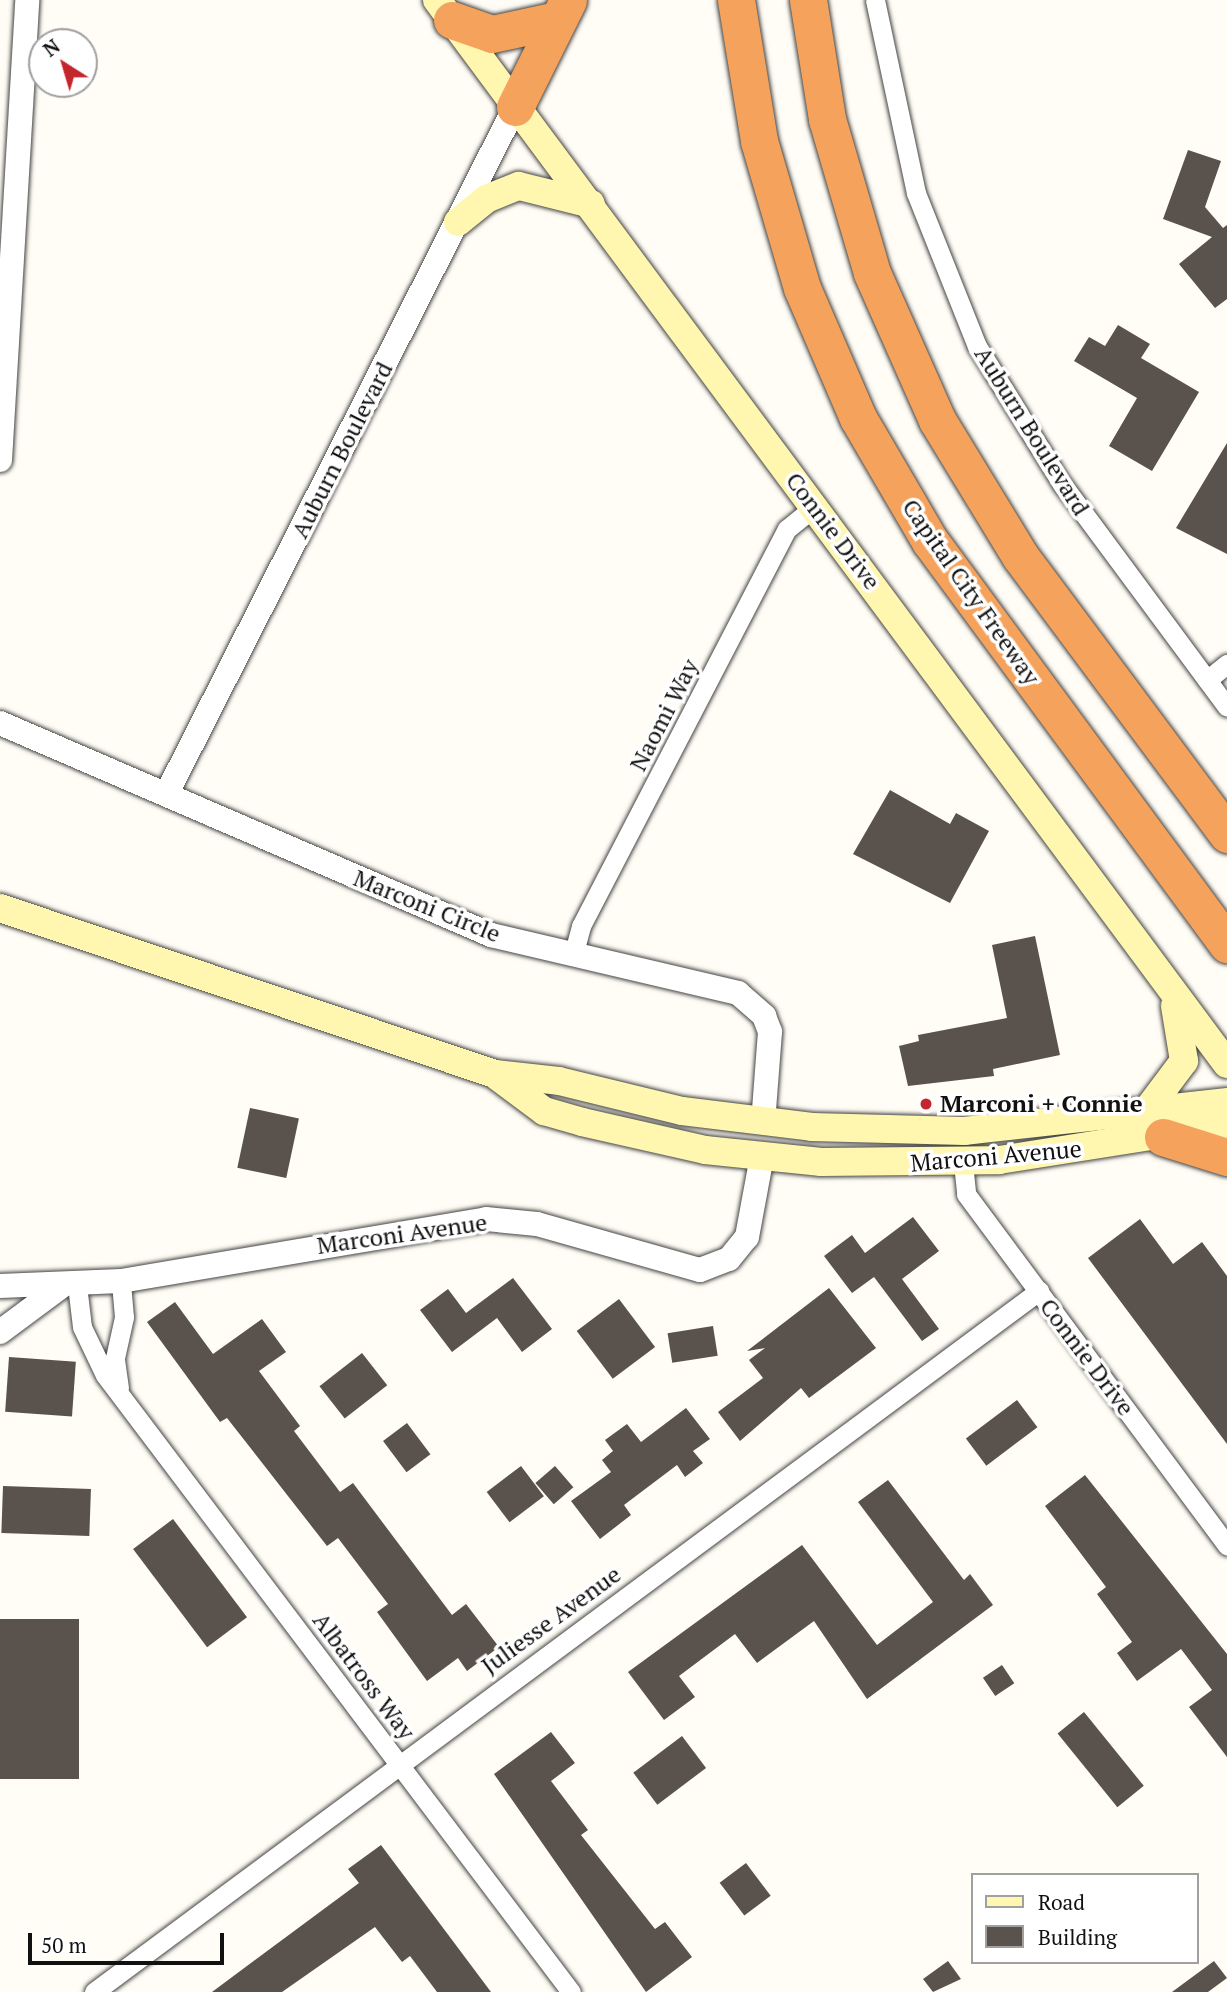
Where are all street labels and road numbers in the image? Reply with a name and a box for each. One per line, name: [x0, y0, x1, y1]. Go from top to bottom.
street label: Auburn Boulevard: [968, 341, 1096, 521]
street label: Auburn Boulevard: [285, 357, 399, 543]
street label: Connie Drive: [780, 467, 886, 595]
street label: Capital City Freeway: [896, 494, 1046, 690]
street label: Naomi Way: [624, 654, 704, 776]
street label: Marconi Circle: [349, 863, 505, 949]
street label: Marconi Avenue: [909, 1134, 1083, 1178]
street label: Marconi Avenue: [315, 1208, 489, 1260]
street label: Connie Drive: [1034, 1293, 1140, 1421]
street label: Juliesse Avenue: [475, 1560, 627, 1680]
street label: Albatross Way: [307, 1607, 421, 1745]

